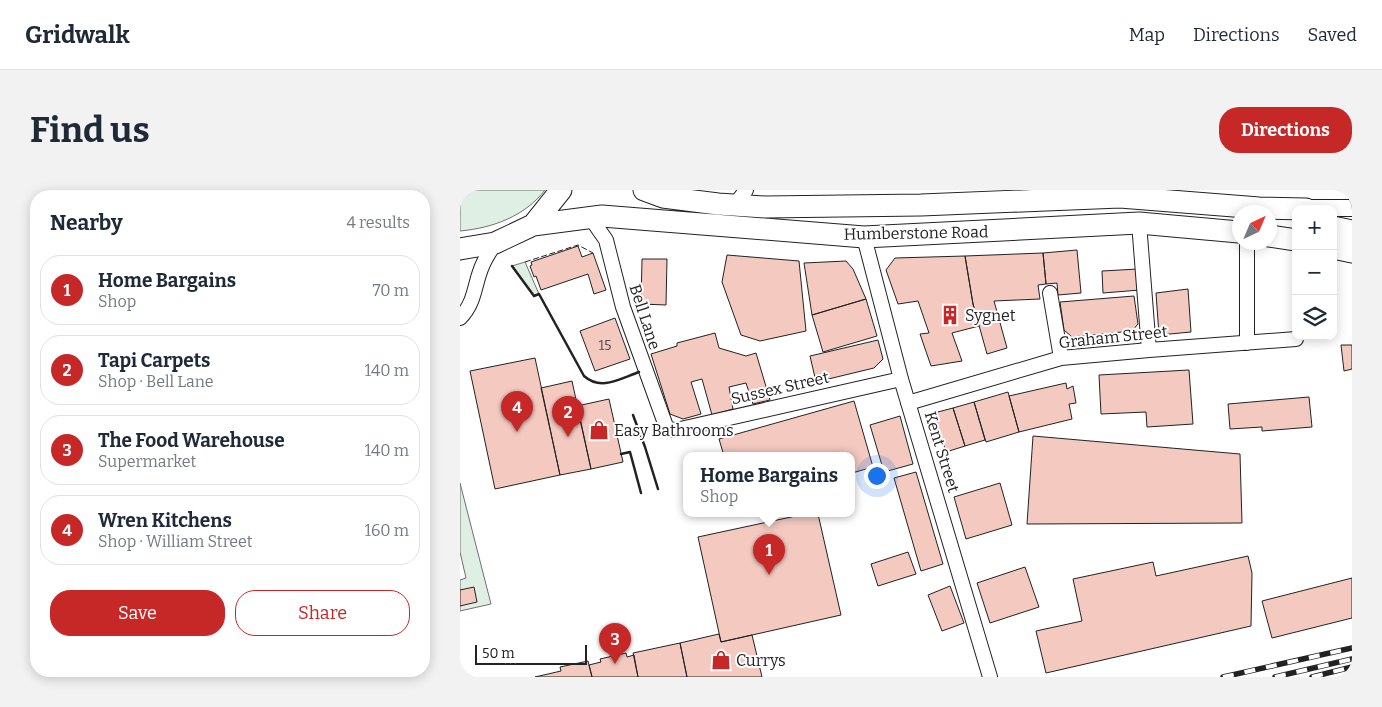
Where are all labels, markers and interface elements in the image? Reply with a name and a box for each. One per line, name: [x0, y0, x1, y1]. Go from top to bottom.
text: Gridwalk: [25, 21, 130, 49]
text: Map: [1129, 24, 1165, 46]
text: Directions: [1193, 24, 1280, 46]
text: Saved: [1308, 24, 1357, 46]
button: Directions: [1219, 107, 1352, 153]
text: Find us: [30, 109, 150, 151]
north arrow: [1232, 205, 1277, 250]
map controls: [1292, 205, 1337, 340]
button: +: [1292, 205, 1337, 250]
text: Nearby: [50, 210, 123, 236]
text: 4 results: [347, 213, 410, 232]
street label: Humberstone Road: [843, 222, 989, 244]
button: −: [1292, 250, 1337, 295]
text: Home Bargains: [98, 269, 236, 292]
text: 1: [64, 281, 70, 300]
text: 70 m: [373, 281, 409, 300]
street label: Bell Lane: [626, 282, 664, 352]
text: Shop: [98, 292, 136, 311]
button: layers: [1292, 295, 1337, 340]
building icon: Sygnet: [939, 304, 961, 326]
place label: Sygnet: [965, 306, 1016, 325]
street label: Graham Street: [1058, 322, 1169, 352]
house number: 15: [598, 337, 612, 354]
text: Tapi Carpets: [98, 349, 210, 372]
text: 2: [62, 361, 72, 380]
text: 140 m: [364, 361, 409, 380]
street label: Sussex Street: [729, 367, 831, 409]
text: Shop · Bell Lane: [98, 372, 214, 391]
pin: 4: [501, 391, 533, 432]
pin: 2: [552, 396, 584, 437]
street label: Kent Street: [921, 409, 963, 495]
shop icon: Easy Bathrooms: [588, 419, 610, 441]
place label: Easy Bathrooms: [614, 421, 734, 440]
text: The Food Warehouse: [98, 429, 285, 452]
text: 3: [62, 441, 72, 460]
text: 140 m: [364, 441, 409, 460]
text: Supermarket: [98, 452, 196, 471]
popup: [683, 452, 855, 517]
your location: [864, 463, 890, 489]
text: Home Bargains: [700, 464, 838, 487]
text: Shop: [700, 487, 738, 506]
text: Wren Kitchens: [98, 509, 232, 532]
text: 4: [62, 521, 72, 540]
text: 160 m: [364, 521, 409, 540]
text: Shop · William Street: [98, 532, 253, 551]
pin: 1: [753, 534, 785, 575]
button: Save: [50, 590, 225, 636]
button: Share: [235, 590, 410, 636]
pin: 3: [599, 623, 631, 664]
scale bar: [475, 642, 588, 665]
text: 50 m: [482, 645, 515, 662]
shop icon: Currys: [710, 649, 732, 671]
place label: Currys: [736, 651, 786, 670]

